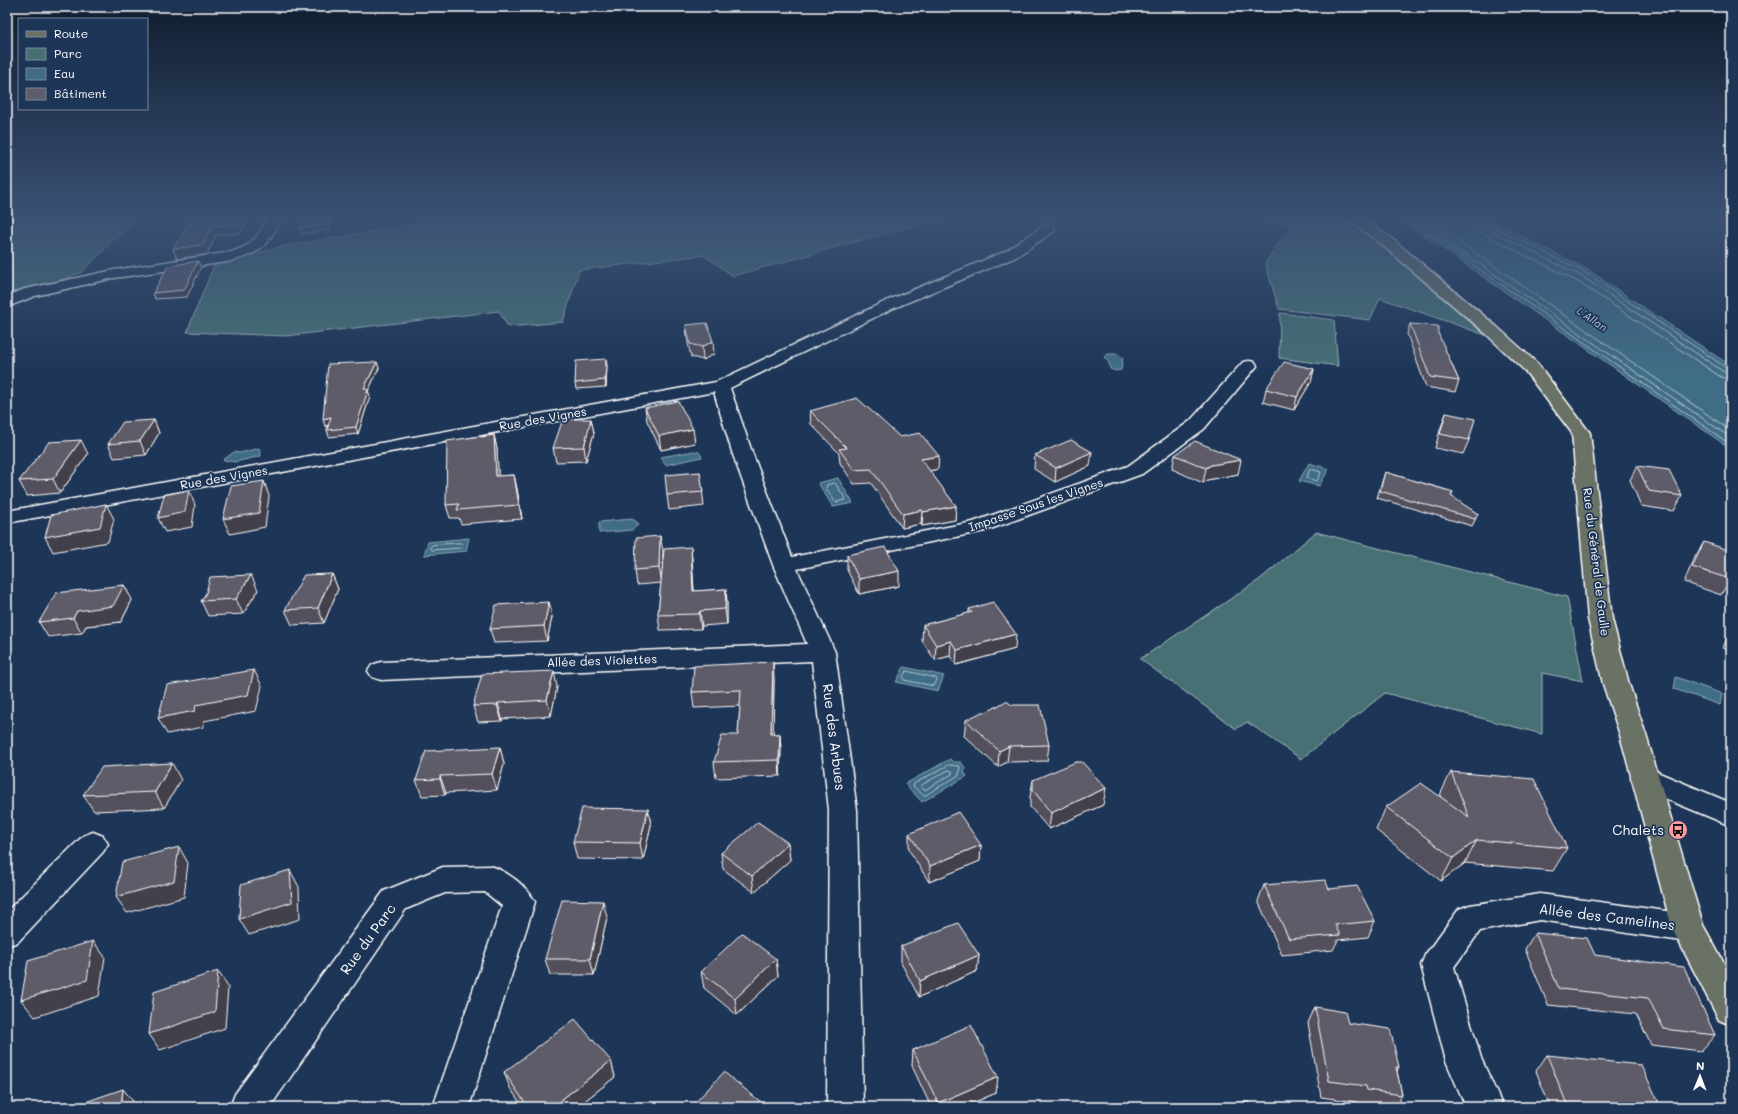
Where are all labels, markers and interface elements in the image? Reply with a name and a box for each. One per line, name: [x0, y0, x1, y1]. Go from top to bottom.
legend: [18, 18, 148, 110]
text: Route: [54, 25, 88, 41]
text: Parc: [54, 45, 82, 61]
text: Eau: [54, 65, 75, 81]
text: Bâtiment: [54, 85, 107, 101]
water label: L'Allan: [1574, 303, 1611, 335]
street label: Rue des Vignes: [498, 402, 588, 434]
street label: Rue des Vignes: [179, 461, 269, 493]
street label: Impasse Sous les Vignes: [966, 473, 1105, 535]
street label: Rue du Général de Gaulle: [1580, 487, 1614, 637]
street label: Allée des Violettes: [546, 650, 658, 670]
street label: Rue des Arbues: [819, 682, 850, 791]
bus stop icon: Chalets: [1667, 819, 1689, 841]
place label: Chalets: [1612, 820, 1664, 839]
street label: Rue du Parc: [335, 899, 400, 978]
street label: Allée des Camelines: [1538, 899, 1676, 934]
north arrow: [1680, 1056, 1720, 1096]
text: N: [1696, 1058, 1704, 1073]

